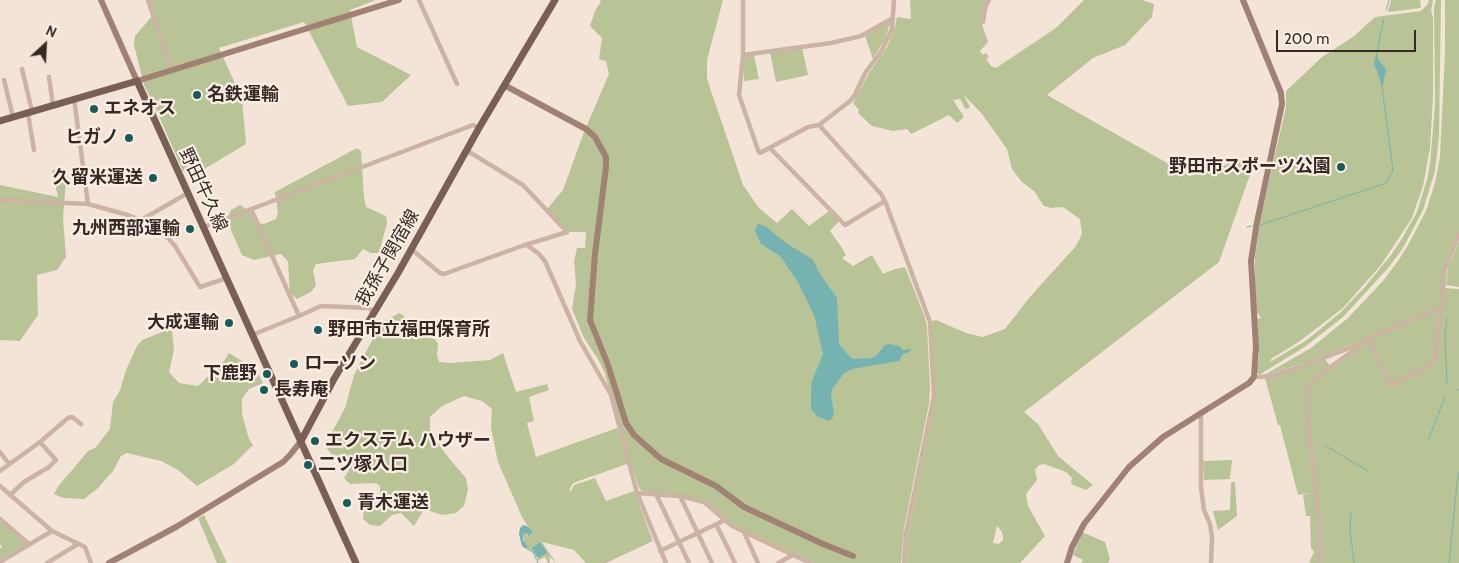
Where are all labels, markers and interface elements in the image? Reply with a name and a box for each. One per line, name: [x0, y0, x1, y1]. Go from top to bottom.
north arrow: [20, 20, 70, 70]
scale bar: [1279, 20, 1419, 52]
text: N: [43, 21, 60, 42]
text: 200 m: [1284, 30, 1329, 48]
place label: 名鉄運輸: [207, 84, 279, 106]
marker: 名鉄運輸: [191, 89, 203, 101]
place label: エネオス: [104, 98, 176, 120]
marker: エネオス: [88, 103, 100, 115]
place label: ヒガノ: [65, 127, 119, 149]
marker: ヒガノ: [123, 132, 135, 144]
street label: 野田牛久線: [174, 145, 232, 235]
place label: 野田市スポーツ公園: [1169, 156, 1331, 178]
marker: 野田市スポーツ公園: [1335, 161, 1347, 173]
place label: 久留米運送: [53, 167, 143, 189]
marker: 久留米運送: [147, 172, 159, 184]
street label: 我孫子関宿線: [352, 206, 424, 310]
place label: 九州西部運輸: [72, 218, 180, 240]
marker: 九州西部運輸: [184, 223, 196, 235]
place label: 大成運輸: [147, 312, 219, 334]
marker: 大成運輸: [223, 317, 235, 329]
place label: 野田市立福田保育所: [328, 319, 490, 341]
marker: 野田市立福田保育所: [312, 324, 324, 336]
place label: ローソン: [304, 353, 376, 375]
marker: ローソン: [288, 358, 300, 370]
place label: 下鹿野: [203, 363, 257, 385]
marker: 下鹿野: [261, 368, 273, 380]
place label: 長寿庵: [274, 379, 328, 401]
marker: 長寿庵: [258, 384, 270, 396]
place label: エクステム ハウザー: [325, 430, 491, 452]
marker: エクステム ハウザー: [309, 435, 321, 447]
place label: 二ツ塚入口: [318, 454, 408, 476]
marker: 二ツ塚入口: [302, 459, 314, 471]
place label: 青木運送: [357, 492, 429, 514]
marker: 青木運送: [341, 497, 353, 509]

